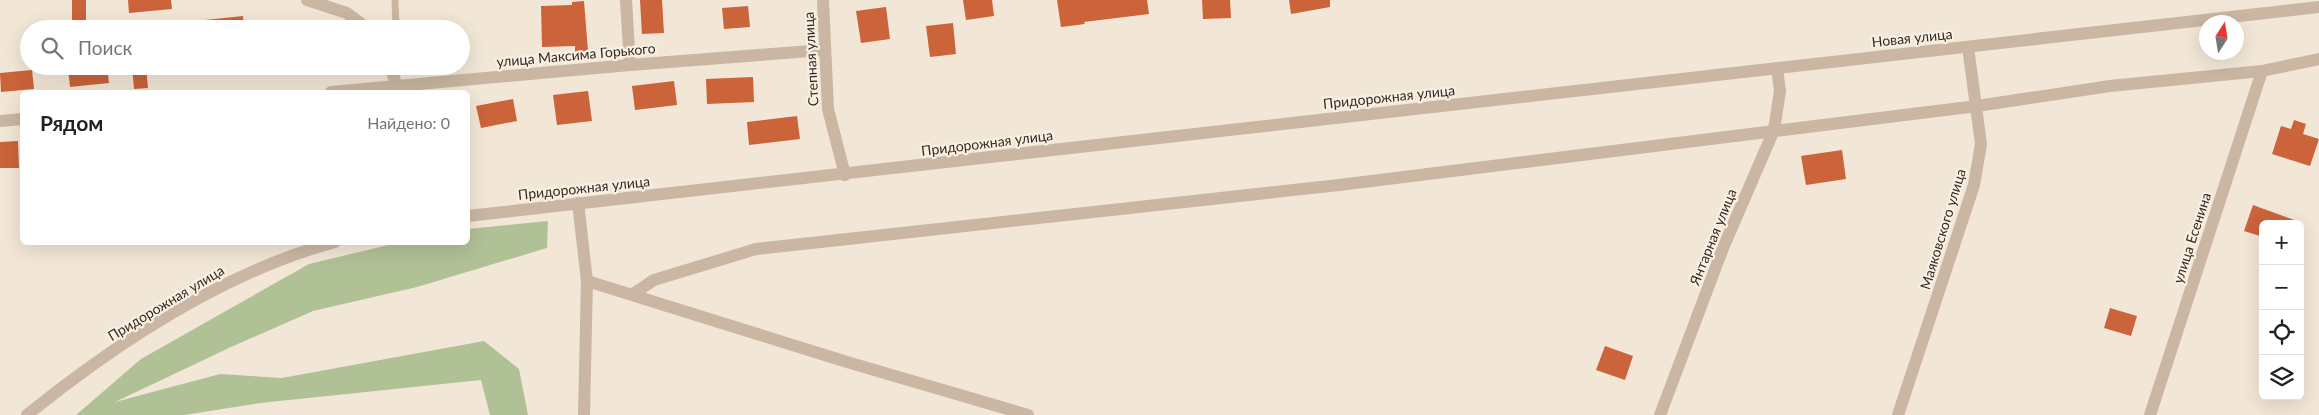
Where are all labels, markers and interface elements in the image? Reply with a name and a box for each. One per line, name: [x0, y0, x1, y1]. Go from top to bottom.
street label: Степная улица: [800, 11, 821, 107]
north arrow: [2199, 15, 2244, 60]
search box: [20, 20, 470, 75]
street label: Новая улица: [1871, 25, 1953, 50]
icon: search: [38, 34, 66, 62]
text: Поиск: [78, 36, 132, 59]
street label: улица Максима Горького: [496, 39, 656, 70]
street label: Придорожная улица: [1322, 81, 1456, 112]
text: Рядом: [40, 110, 103, 135]
text: Найдено: 0: [367, 113, 450, 132]
street label: Придорожная улица: [920, 126, 1054, 159]
street label: Маяковского улица: [1916, 166, 1969, 291]
street label: Придорожная улица: [517, 172, 651, 203]
street label: Янтарная улица: [1685, 186, 1740, 288]
street label: улица Есенина: [2169, 190, 2214, 285]
map controls: [2259, 220, 2304, 400]
button: +: [2259, 220, 2304, 265]
street label: Придорожная улица: [105, 261, 227, 344]
button: −: [2259, 265, 2304, 310]
button: locate: [2259, 310, 2304, 355]
button: layers: [2259, 355, 2304, 400]

